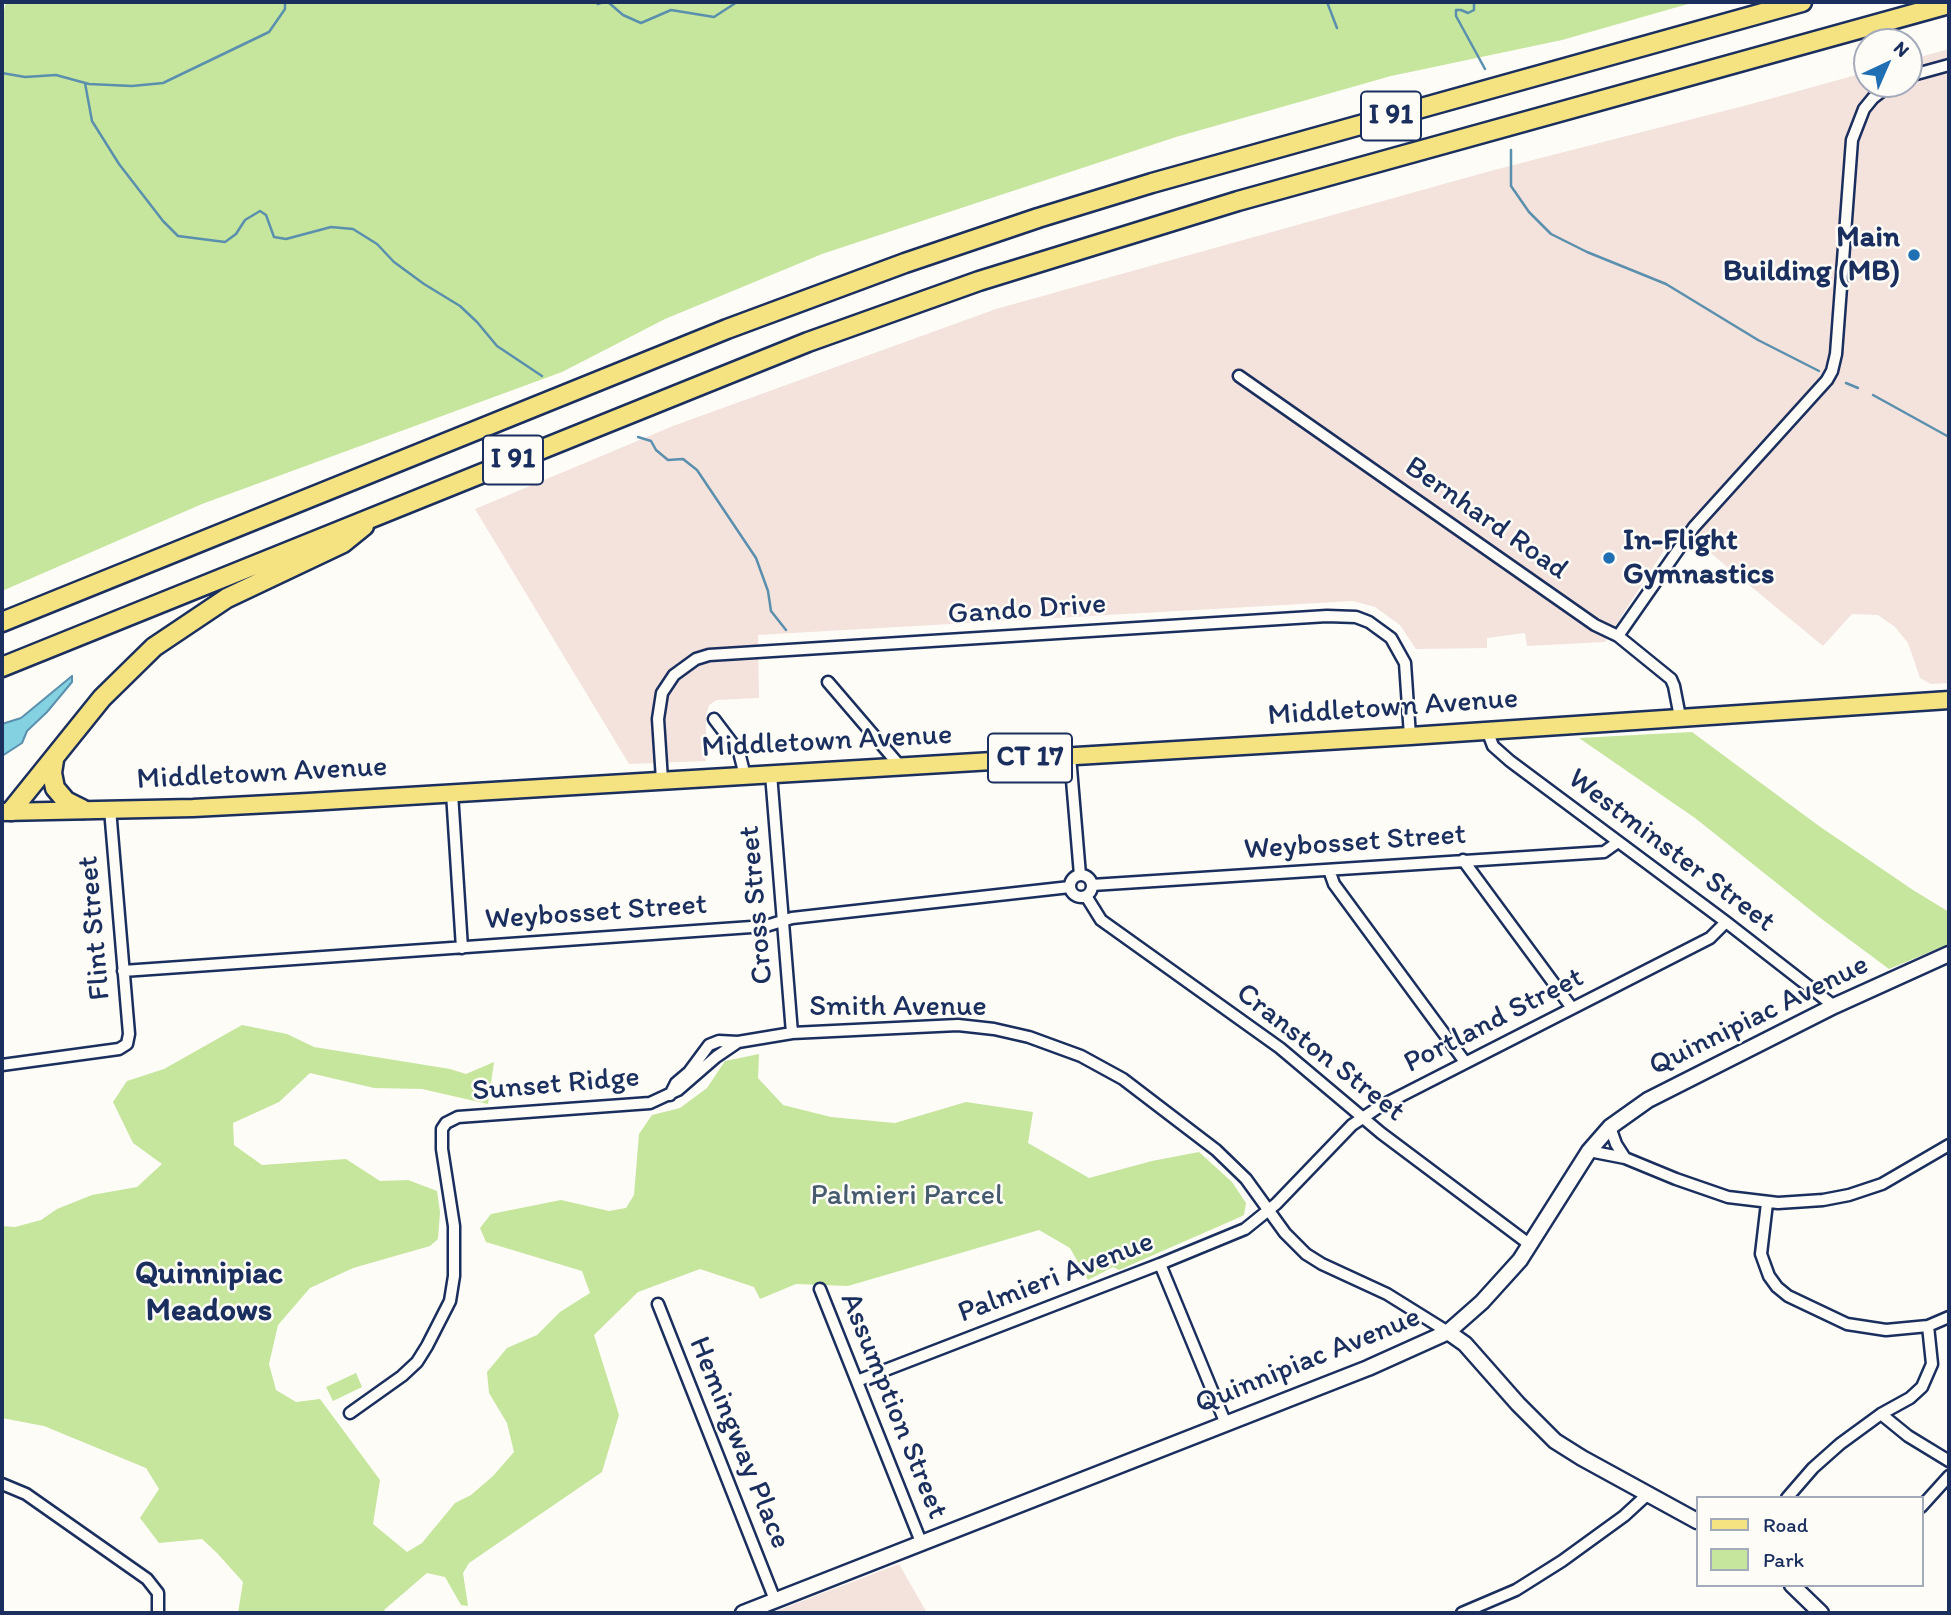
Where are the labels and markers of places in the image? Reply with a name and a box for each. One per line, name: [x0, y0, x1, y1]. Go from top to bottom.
place label: Main Building (MB): [1723, 220, 1900, 290]
marker: Main Building (MB): [1906, 247, 1922, 263]
place label: In-Flight Gymnastics: [1623, 523, 1774, 594]
marker: In-Flight Gymnastics: [1601, 550, 1617, 566]

